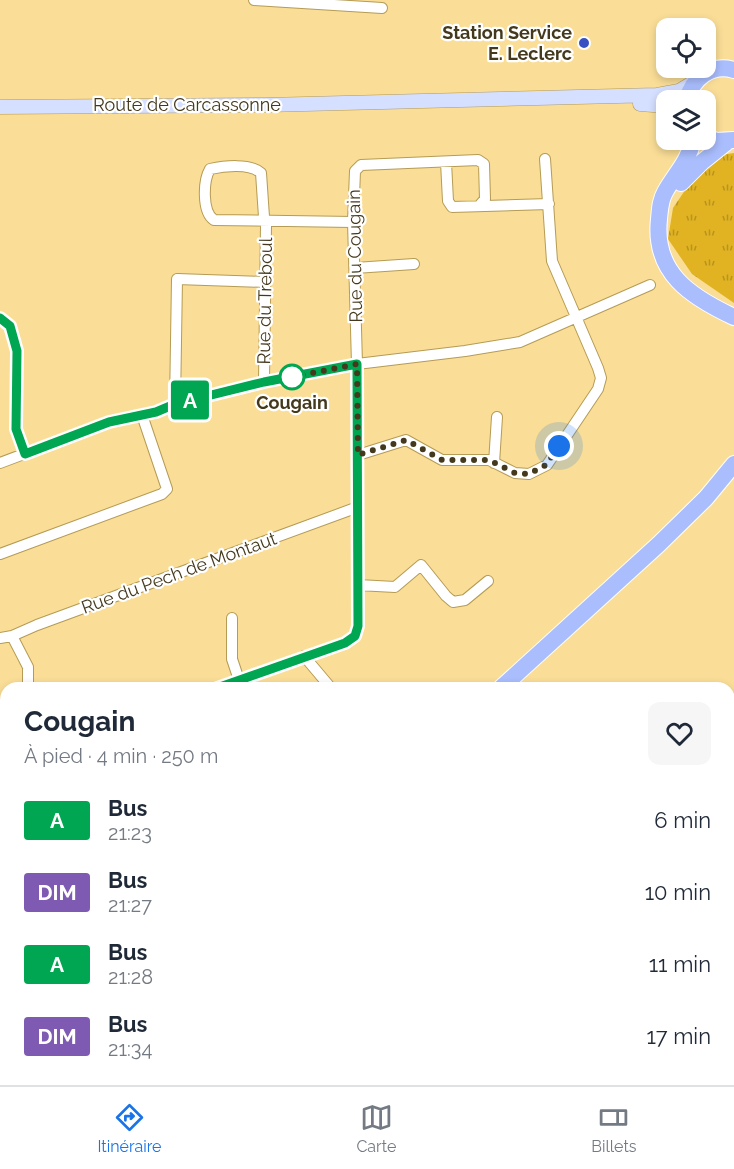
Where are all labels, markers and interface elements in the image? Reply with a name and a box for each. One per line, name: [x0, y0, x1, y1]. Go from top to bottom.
map controls: [656, 18, 716, 150]
button: locate: [656, 18, 716, 78]
place label: Station Service E. Leclerc: [442, 22, 572, 64]
marker: Station Service E. Leclerc: [577, 36, 591, 50]
button: layers: [656, 90, 716, 150]
street label: Route de Carcassonne: [93, 94, 281, 115]
street label: Rue du Cougain: [343, 189, 366, 323]
street label: Rue du Treboul: [253, 237, 276, 365]
marker: Cougain: [279, 364, 305, 390]
line badge: A: [170, 380, 210, 420]
text: A: [183, 388, 197, 413]
place label: Cougain: [256, 392, 328, 413]
your location: [544, 431, 574, 461]
street label: Rue du Pech de Montaut: [78, 527, 279, 618]
button: heart: [648, 702, 711, 765]
text: Cougain: [24, 705, 135, 738]
text: À pied · 4 min · 250 m: [24, 744, 218, 768]
text: Bus: [108, 795, 147, 821]
text: 6 min: [654, 807, 711, 833]
text: A: [50, 808, 64, 833]
text: 21:23: [108, 821, 152, 845]
text: Bus: [108, 867, 147, 893]
text: 10 min: [645, 879, 711, 905]
text: DIM: [37, 880, 77, 905]
text: 21:27: [108, 893, 152, 917]
text: Bus: [108, 939, 147, 965]
text: 11 min: [649, 951, 711, 977]
text: A: [50, 952, 64, 977]
text: 21:28: [108, 965, 153, 989]
text: Bus: [108, 1011, 147, 1037]
text: 17 min: [646, 1023, 711, 1049]
text: DIM: [37, 1024, 77, 1049]
text: 21:34: [108, 1037, 152, 1061]
tab: Itinéraire: [97, 1101, 161, 1156]
tab: Carte: [356, 1101, 396, 1156]
tab: Billets: [591, 1101, 637, 1156]

